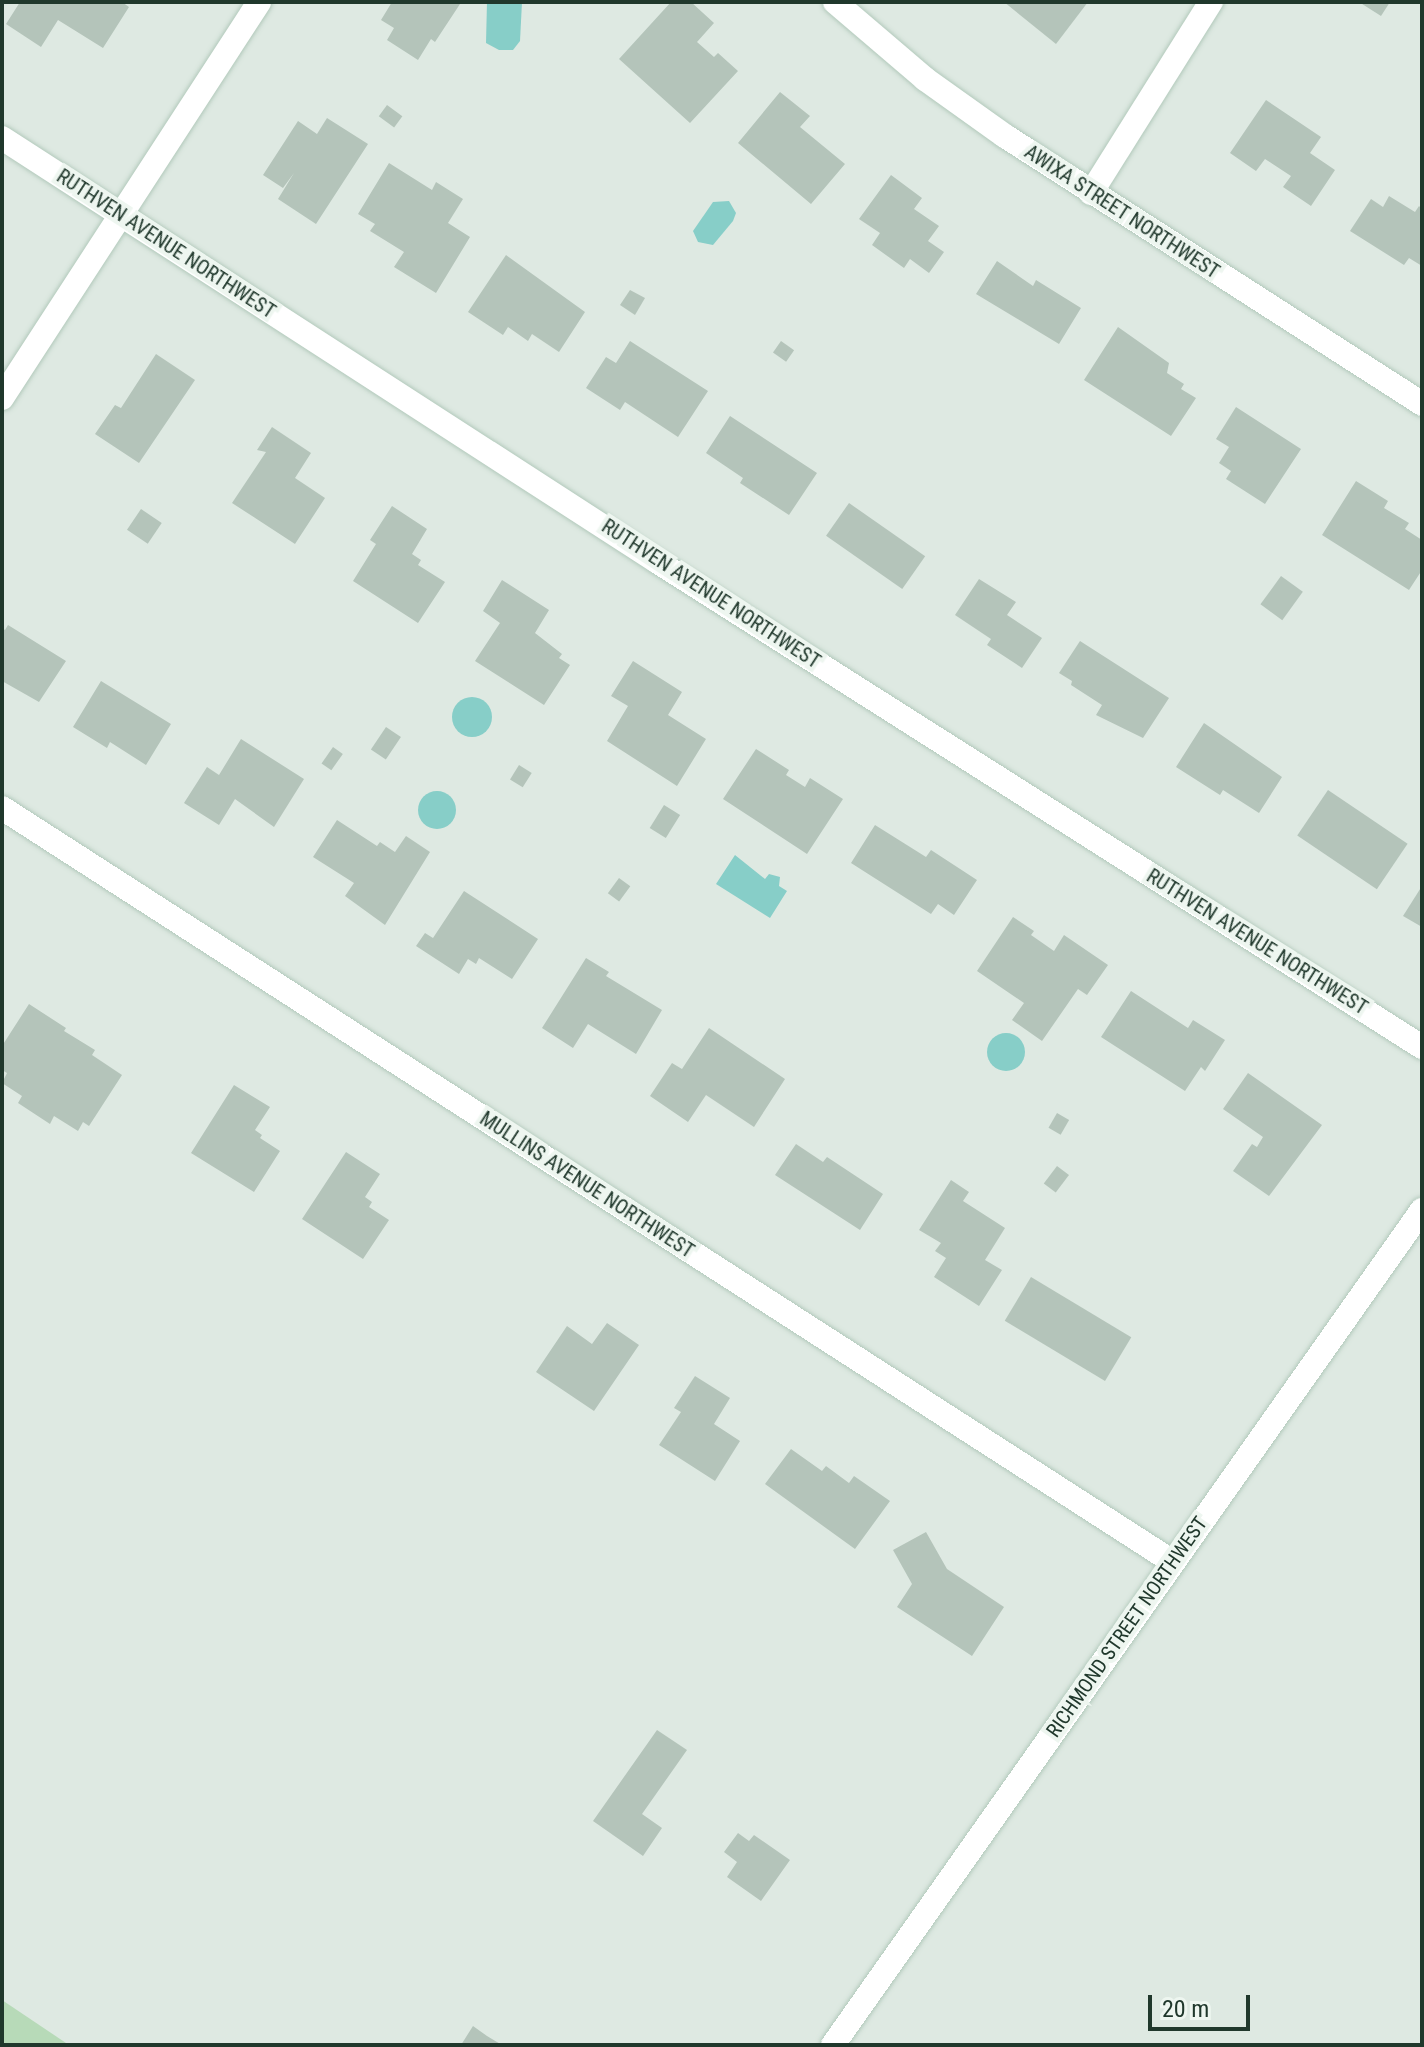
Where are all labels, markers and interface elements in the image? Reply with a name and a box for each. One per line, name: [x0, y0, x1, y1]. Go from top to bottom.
street label: AWIXA STREET NORTHWEST: [1020, 140, 1224, 284]
street label: RUTHVEN AVENUE NORTHWEST: [52, 164, 280, 324]
street label: RUTHVEN AVENUE NORTHWEST: [597, 514, 825, 674]
street label: RUTHVEN AVENUE NORTHWEST: [1142, 864, 1372, 1020]
street label: MULLINS AVENUE NORTHWEST: [475, 1107, 699, 1263]
street label: RICHMOND STREET NORTHWEST: [1041, 1512, 1213, 1742]
scale bar: [1152, 1979, 1254, 2029]
text: 20 m: [1162, 1995, 1209, 2023]

